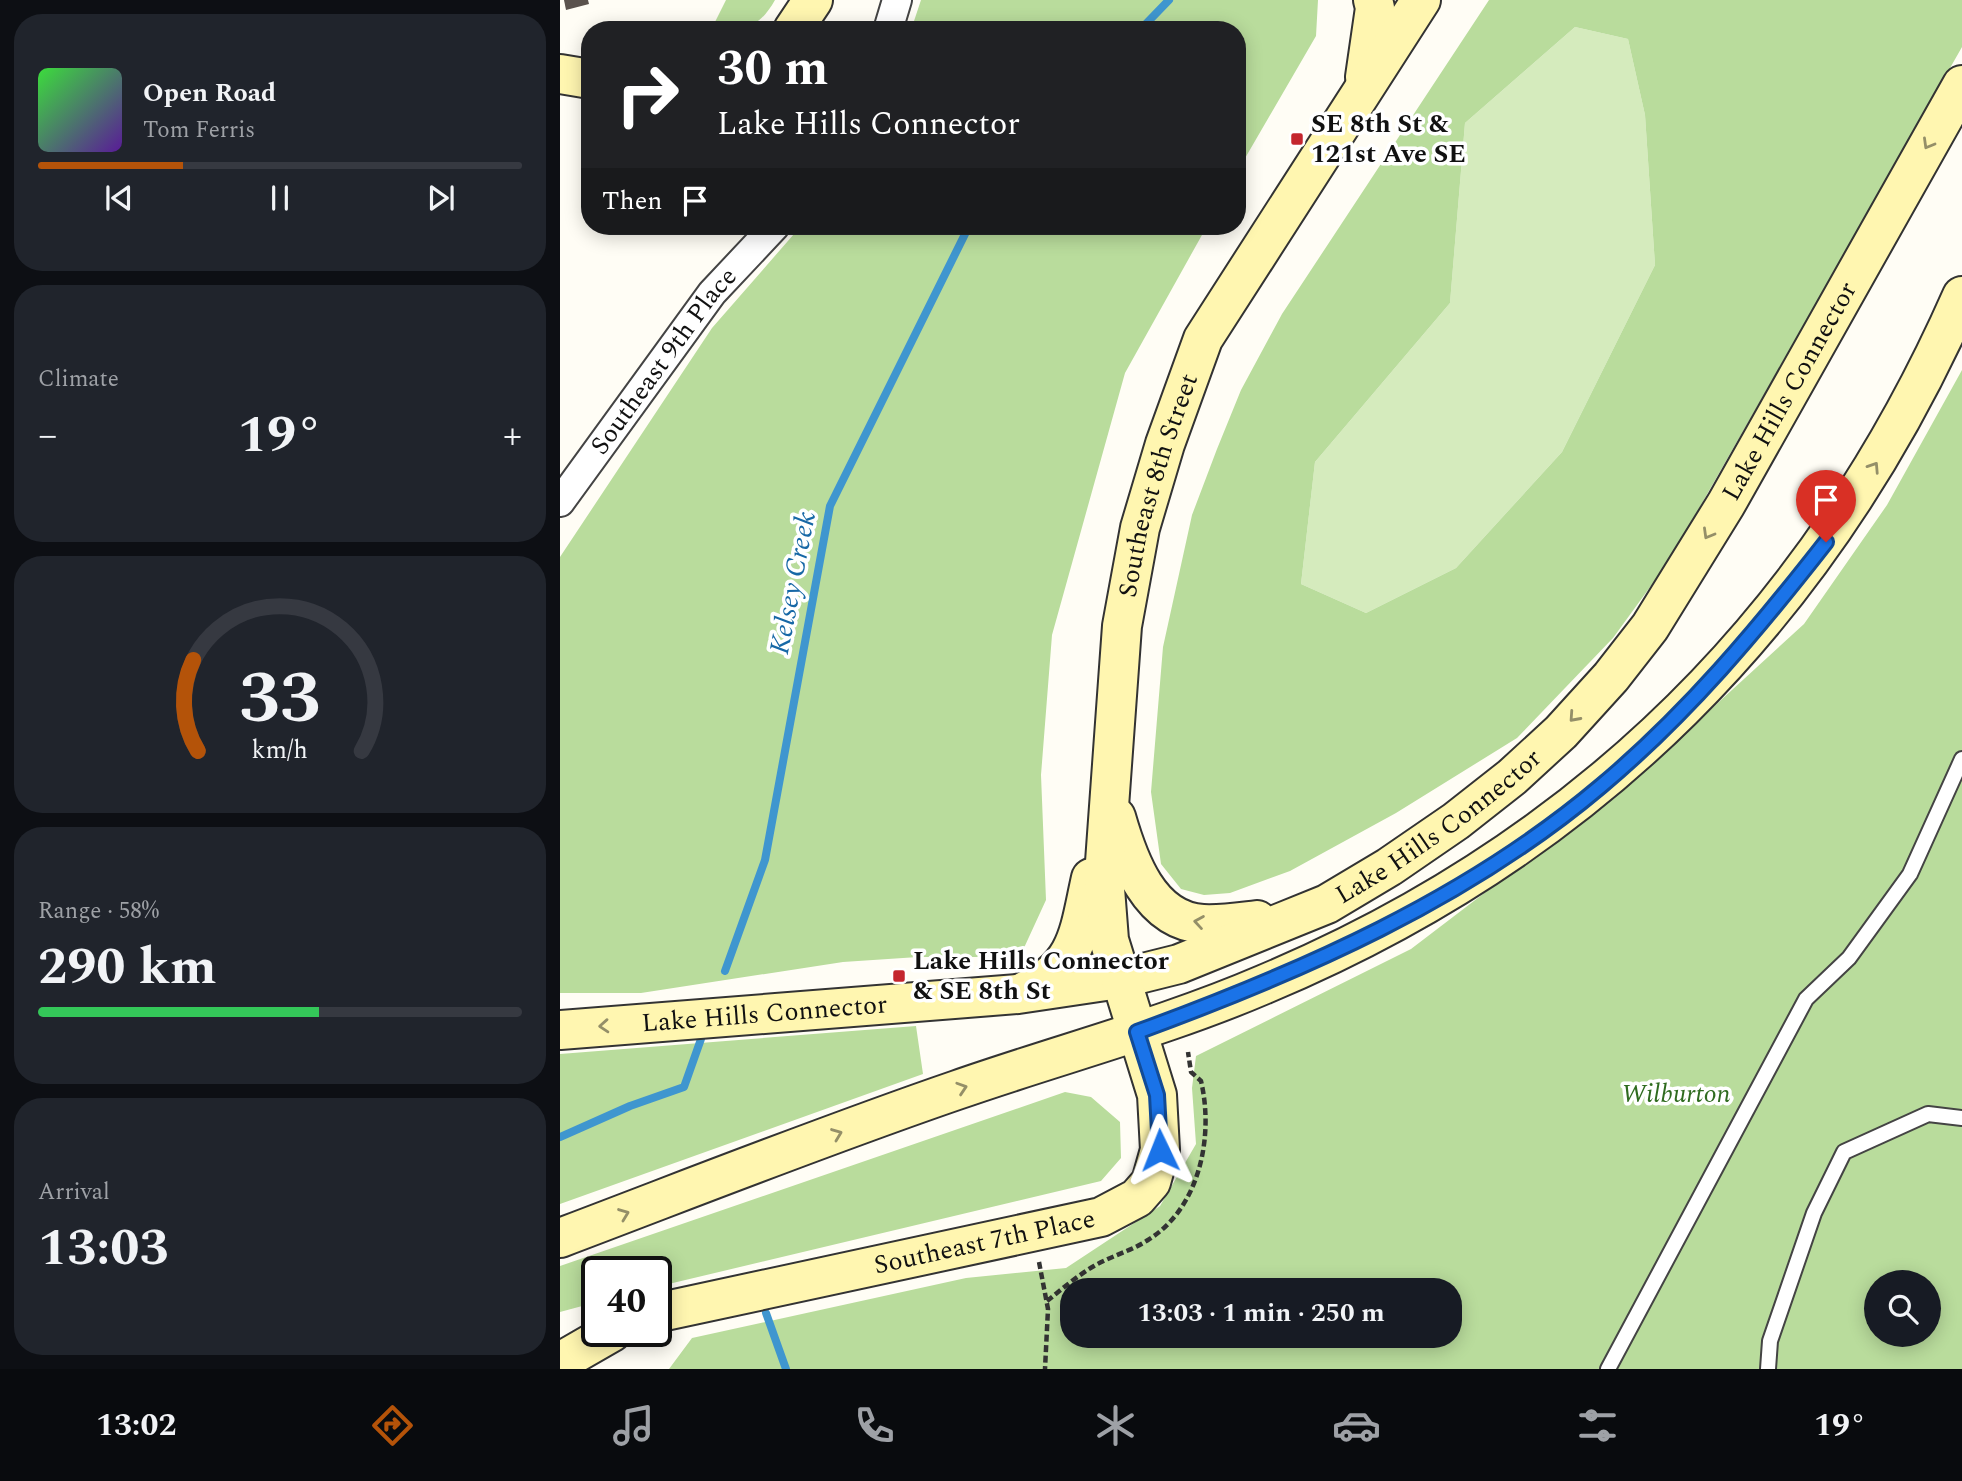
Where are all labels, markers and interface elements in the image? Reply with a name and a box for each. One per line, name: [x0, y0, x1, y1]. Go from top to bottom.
text: 30 m: [717, 32, 828, 107]
icon: right: [602, 49, 693, 140]
text: Open Road: [143, 73, 276, 113]
text: Lake Hills Connector: [717, 100, 1020, 149]
place label: SE 8th St & 121st Ave SE: [1311, 104, 1466, 174]
text: Tom Ferris: [143, 113, 255, 148]
marker: SE 8th St & 121st Ave SE: [1289, 131, 1305, 147]
one-way arrow: [1923, 137, 1936, 150]
icon: previous: [100, 179, 138, 217]
icon: pause: [261, 179, 299, 217]
icon: next: [422, 179, 460, 217]
text: Then: [602, 181, 662, 221]
icon: arrive: [676, 182, 714, 220]
street label: Southeast 9th Place: [580, 258, 747, 463]
street label: Lake Hills Connector: [1712, 274, 1867, 508]
text: Climate: [38, 362, 119, 397]
street label: Southeast 8th Street: [1108, 368, 1209, 601]
text: 19°: [238, 396, 322, 475]
text: −: [38, 407, 57, 465]
text: +: [503, 407, 522, 465]
one-way arrow: [1866, 461, 1879, 474]
pin: [1796, 470, 1856, 542]
icon: arrive: [1807, 481, 1845, 519]
water label: Kelsey Creek: [758, 508, 828, 658]
one-way arrow: [1703, 527, 1716, 540]
text: 33: [239, 644, 321, 755]
one-way arrow: [1570, 709, 1582, 722]
text: km/h: [252, 731, 308, 769]
street label: Lake Hills Connector: [1328, 739, 1551, 915]
text: Range · 58%: [38, 894, 159, 929]
one-way arrow: [1193, 914, 1205, 929]
text: 290 km: [38, 928, 217, 1007]
place label: Lake Hills Connector & SE 8th St: [913, 941, 1170, 1011]
marker: Lake Hills Connector & SE 8th St: [891, 968, 907, 984]
street label: Lake Hills Connector: [640, 984, 889, 1044]
one-way arrow: [598, 1018, 609, 1033]
park label: Wilburton: [1621, 1074, 1731, 1114]
one-way arrow: [956, 1082, 968, 1096]
position arrow: [1123, 1113, 1197, 1187]
one-way arrow: [830, 1128, 843, 1142]
text: Arrival: [38, 1175, 110, 1210]
street label: Southeast 7th Place: [870, 1199, 1099, 1285]
one-way arrow: [617, 1208, 629, 1222]
text: 13:03: [38, 1209, 169, 1288]
speed limit sign: 40: [581, 1256, 672, 1347]
map controls: [1864, 1270, 1941, 1347]
button: search: [1864, 1270, 1941, 1347]
text: 13:03 · 1 min · 250 m: [1137, 1293, 1385, 1333]
text: 13:02: [96, 1401, 176, 1450]
icon: directions: [368, 1401, 417, 1450]
icon: music: [609, 1401, 658, 1450]
icon: phone: [850, 1401, 899, 1450]
icon: climate: [1091, 1401, 1140, 1450]
icon: car: [1332, 1401, 1381, 1450]
icon: filters: [1573, 1401, 1622, 1450]
text: 19°: [1814, 1401, 1866, 1450]

